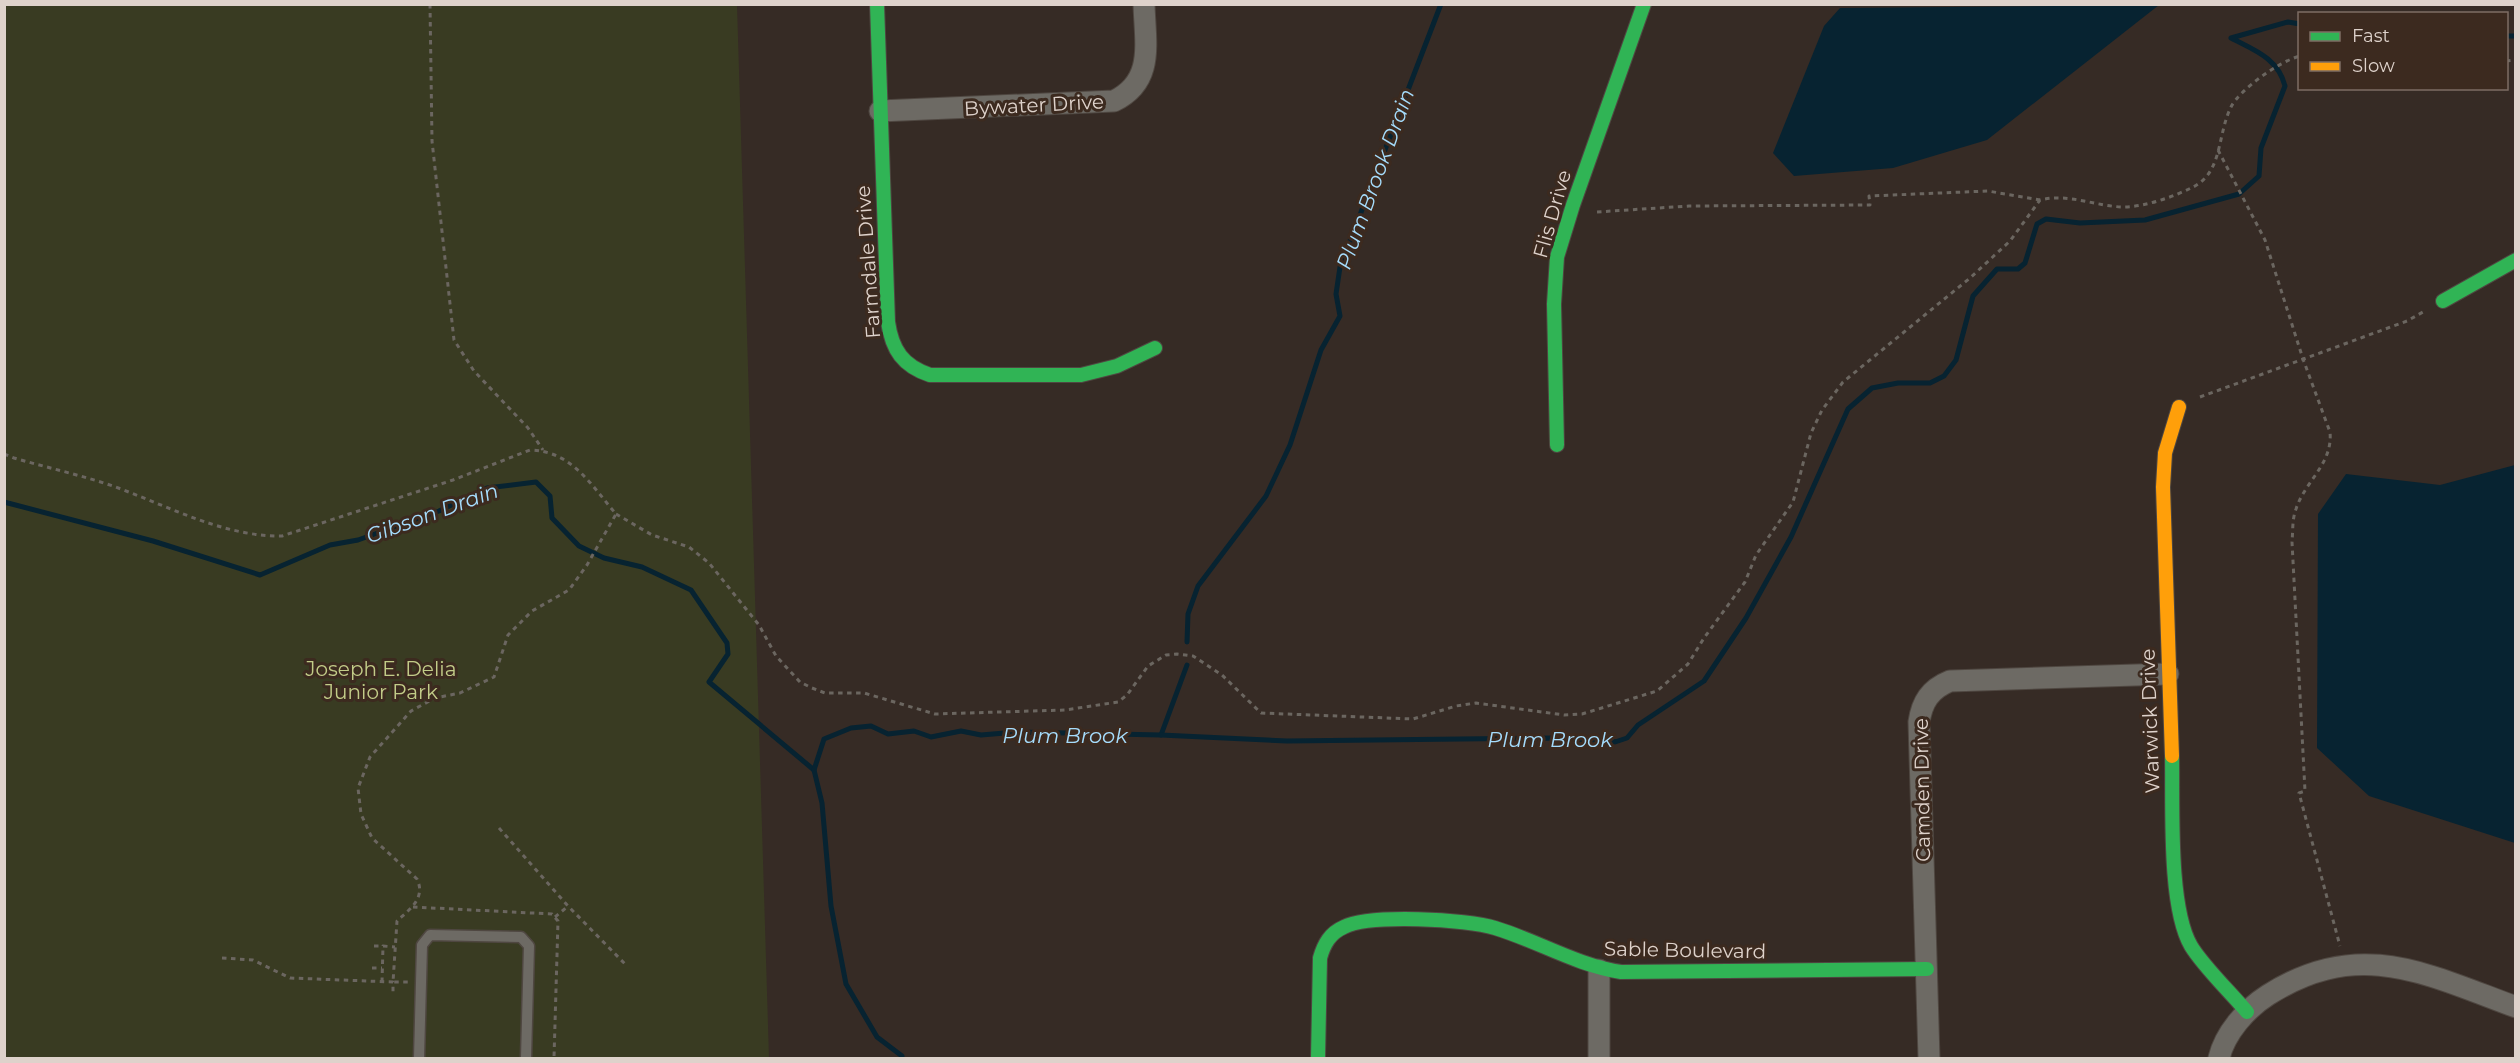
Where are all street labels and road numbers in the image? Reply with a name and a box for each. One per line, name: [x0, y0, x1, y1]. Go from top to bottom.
street label: Bywater Drive: [963, 89, 1105, 121]
street label: Flis Drive: [1528, 167, 1576, 261]
street label: Farmdale Drive: [851, 185, 885, 339]
street label: Warwick Drive: [2135, 648, 2165, 794]
street label: Camden Drive: [1909, 718, 1935, 862]
street label: Sable Boulevard: [1604, 937, 1766, 963]

